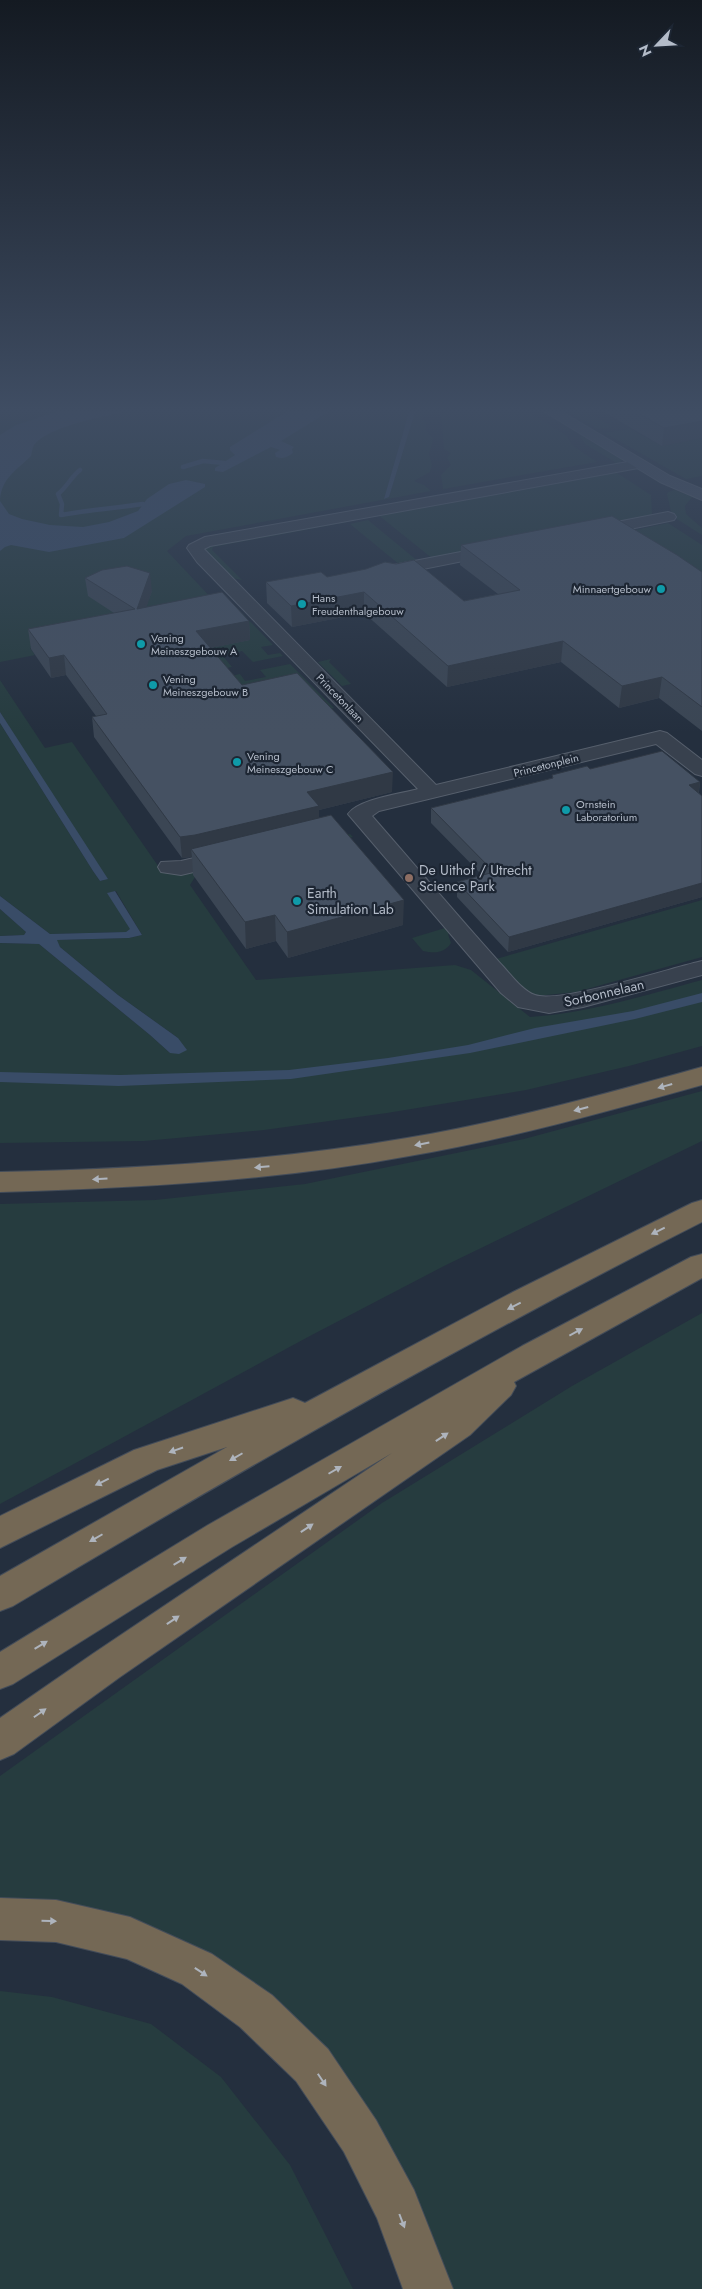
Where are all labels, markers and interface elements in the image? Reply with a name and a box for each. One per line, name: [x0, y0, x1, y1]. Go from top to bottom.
north arrow: [632, 20, 682, 70]
text: N: [634, 41, 657, 60]
place label: Minnaertgebouw: [573, 581, 652, 597]
marker: Minnaertgebouw: [655, 583, 667, 595]
place label: Hans Freudenthalgebouw: [312, 590, 404, 619]
marker: Hans Freudenthalgebouw: [296, 598, 308, 610]
place label: Vening Meineszgebouw A: [151, 630, 238, 659]
marker: Vening Meineszgebouw A: [135, 638, 147, 650]
street label: Princetonlaan: [313, 670, 367, 726]
place label: Vening Meineszgebouw B: [163, 671, 248, 700]
marker: Vening Meineszgebouw B: [147, 679, 159, 691]
place label: Vening Meineszgebouw C: [247, 748, 334, 777]
street label: Princetonplein: [512, 749, 580, 781]
marker: Vening Meineszgebouw C: [231, 756, 243, 768]
place label: Ornstein Laboratorium: [576, 796, 637, 825]
marker: Ornstein Laboratorium: [560, 804, 572, 816]
place label: De Uithof / Utrecht Science Park: [419, 860, 532, 896]
marker: De Uithof / Utrecht Science Park: [403, 872, 415, 884]
place label: Earth Simulation Lab: [307, 883, 394, 919]
marker: Earth Simulation Lab: [291, 895, 303, 907]
street label: Sorbonnelaan: [562, 974, 646, 1012]
one-way arrow: [657, 1082, 673, 1090]
one-way arrow: [574, 1105, 589, 1113]
one-way arrow: [415, 1140, 430, 1148]
one-way arrow: [253, 1164, 269, 1172]
one-way arrow: [91, 1176, 107, 1184]
one-way arrow: [651, 1228, 665, 1236]
one-way arrow: [507, 1302, 521, 1310]
one-way arrow: [569, 1328, 584, 1336]
one-way arrow: [435, 1432, 448, 1442]
one-way arrow: [168, 1446, 183, 1454]
one-way arrow: [229, 1453, 244, 1461]
one-way arrow: [329, 1465, 342, 1474]
one-way arrow: [95, 1477, 110, 1486]
one-way arrow: [300, 1523, 314, 1533]
one-way arrow: [89, 1534, 102, 1543]
one-way arrow: [173, 1556, 186, 1565]
one-way arrow: [166, 1615, 180, 1625]
one-way arrow: [35, 1641, 48, 1650]
one-way arrow: [33, 1708, 47, 1718]
one-way arrow: [41, 1917, 57, 1925]
one-way arrow: [195, 1967, 208, 1977]
one-way arrow: [317, 2073, 327, 2086]
one-way arrow: [399, 2213, 406, 2228]

